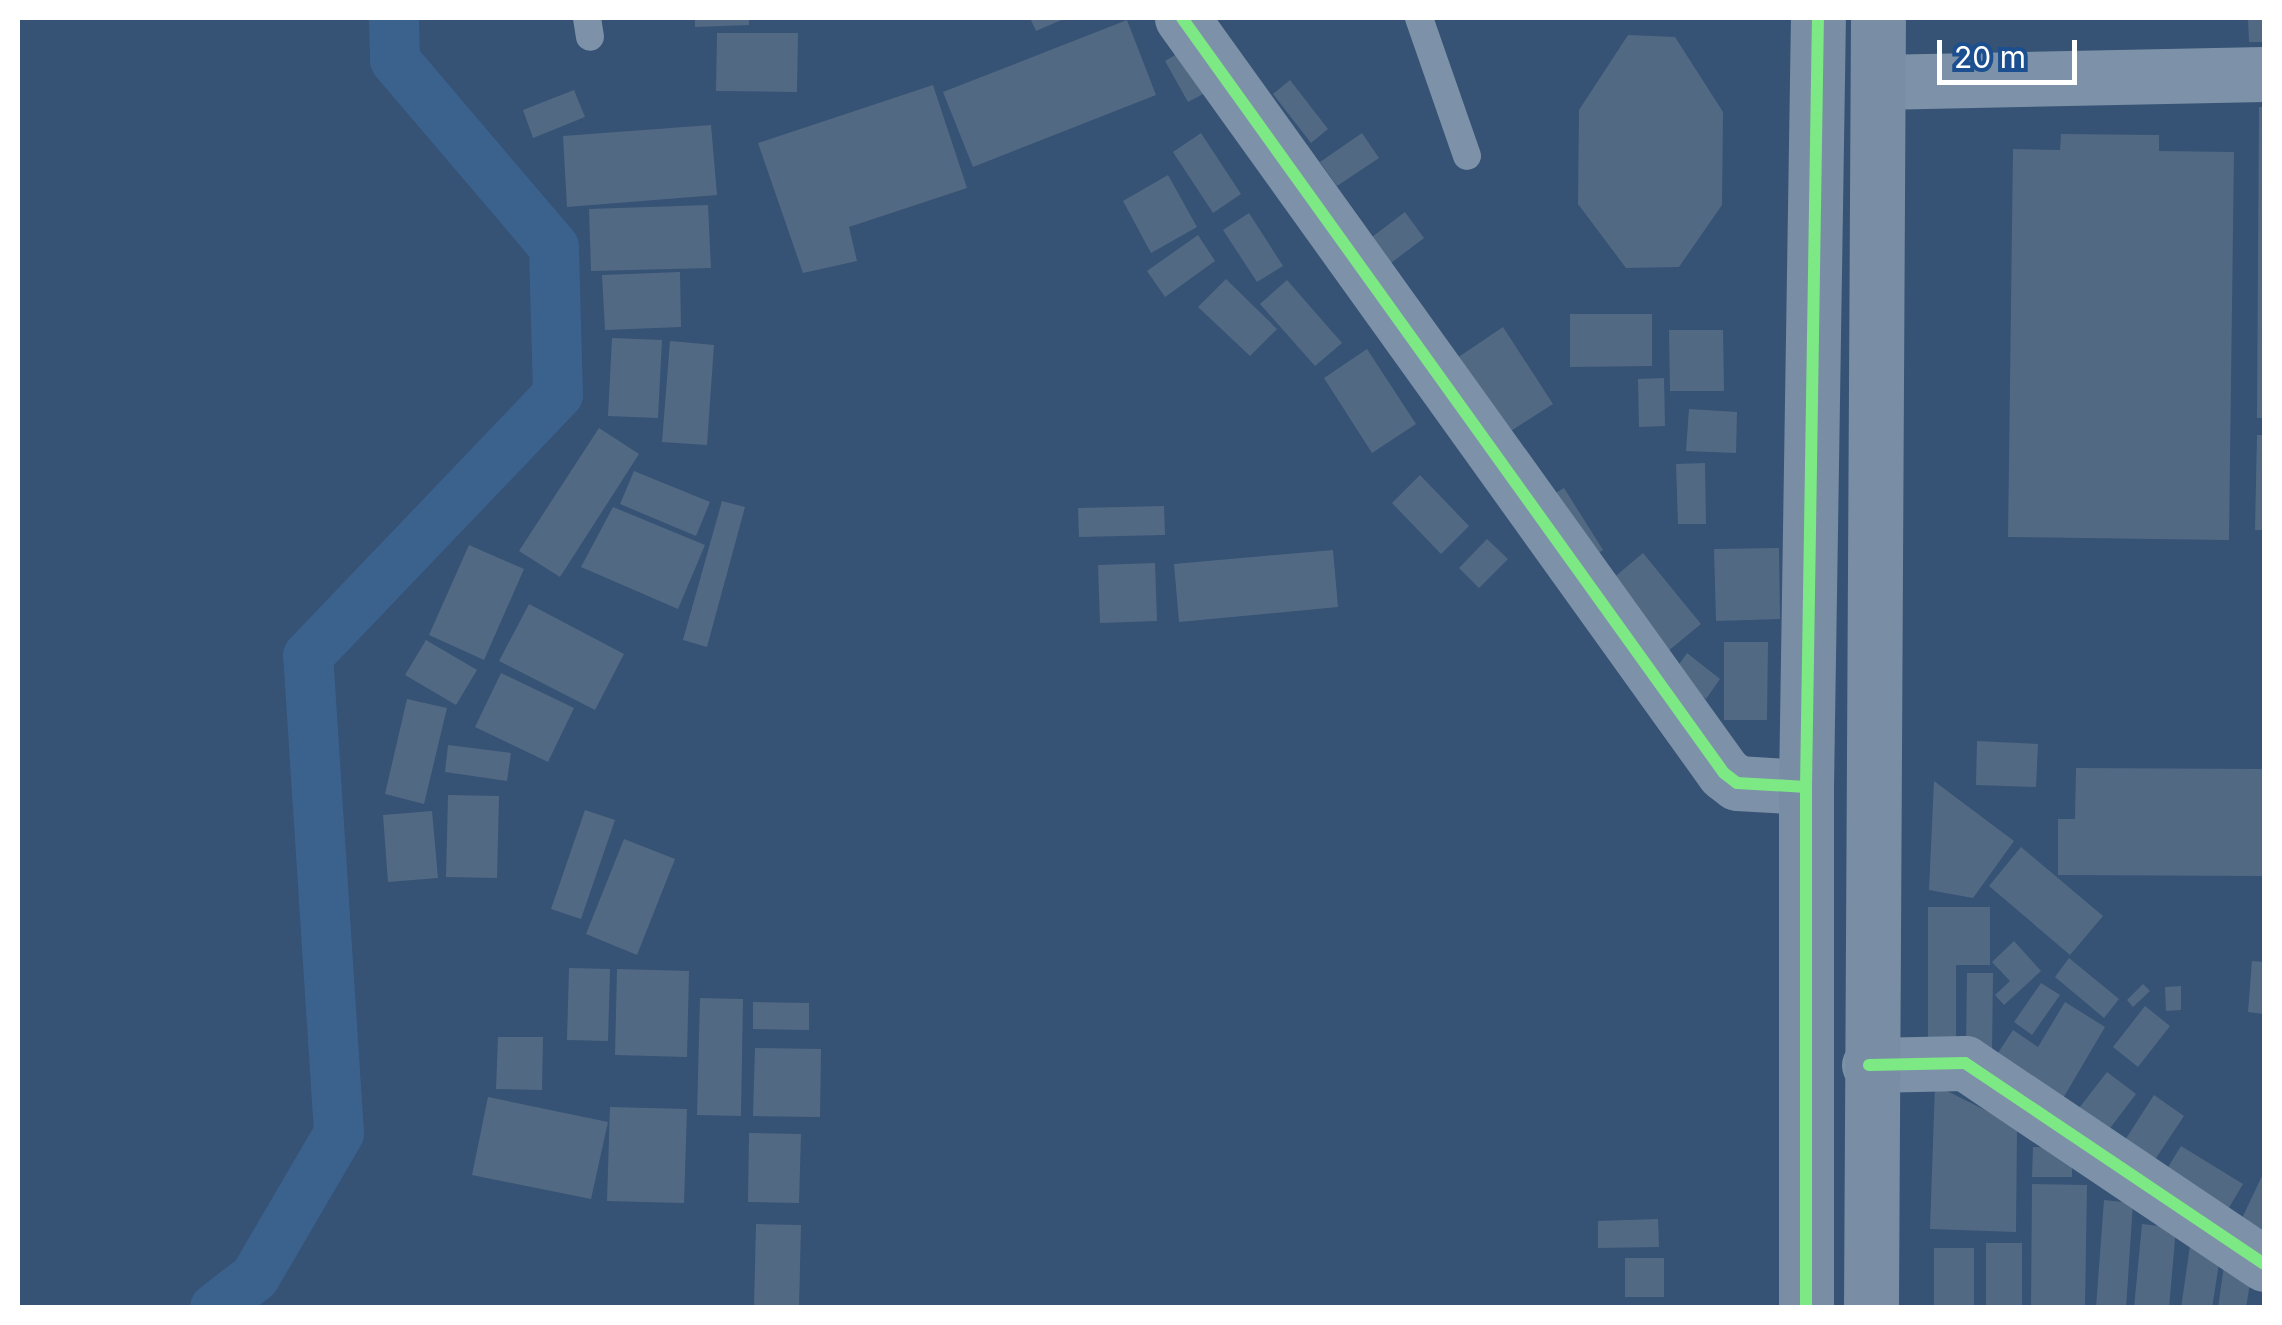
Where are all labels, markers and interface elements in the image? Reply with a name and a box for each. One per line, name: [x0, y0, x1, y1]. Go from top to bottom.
scale bar: [1942, 20, 2082, 82]
text: 20 m: [1954, 39, 2026, 75]

